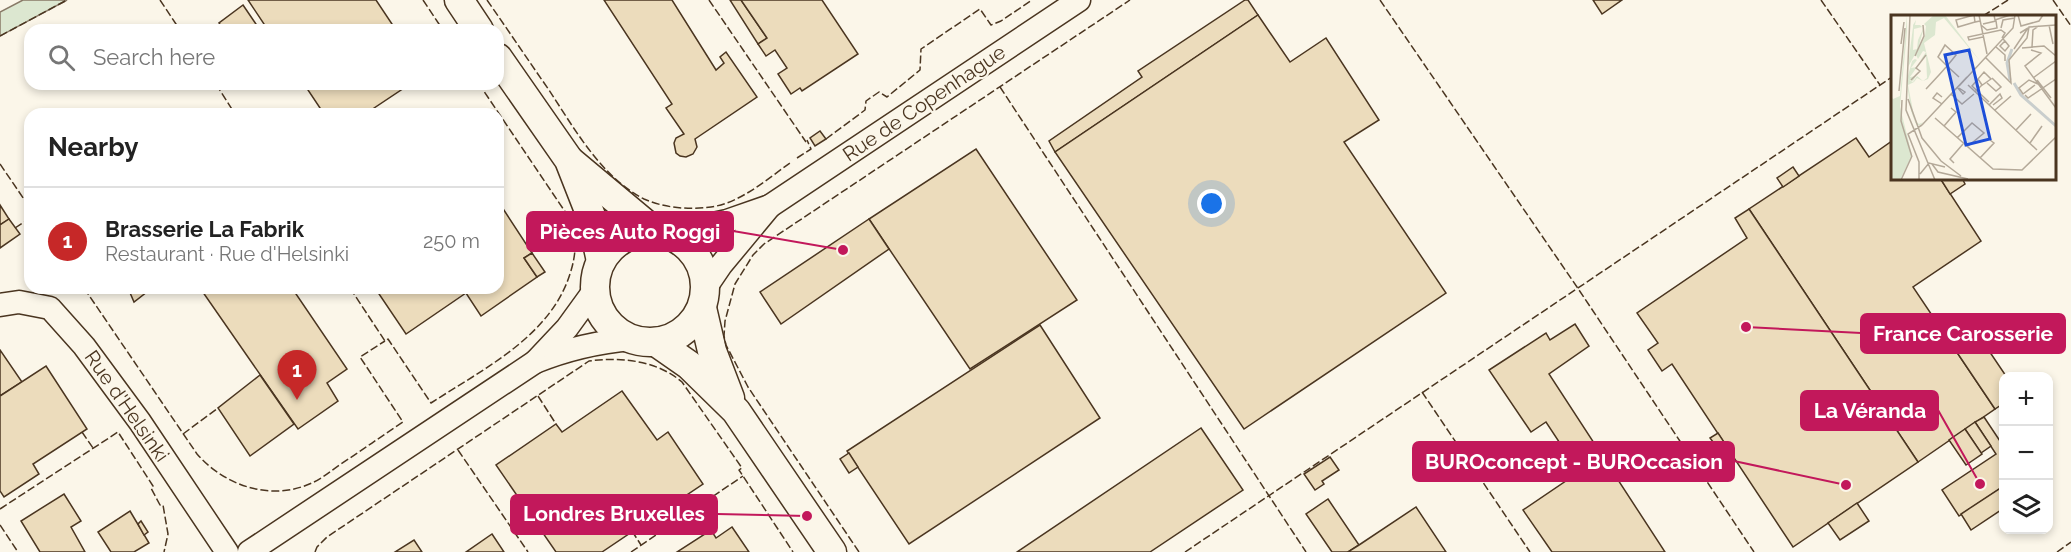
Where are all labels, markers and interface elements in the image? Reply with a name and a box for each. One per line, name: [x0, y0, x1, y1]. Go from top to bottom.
inset map: [1891, 15, 2056, 180]
search box: [24, 24, 504, 90]
street label: Rue de Copenhague: [838, 40, 1010, 166]
icon: search: [45, 41, 78, 74]
text: Search here: [93, 44, 215, 70]
text: Nearby: [48, 132, 138, 162]
your location: [1197, 189, 1226, 218]
callout: Pièces Auto Roggi: [527, 212, 733, 251]
text: Brasserie La Fabrik: [105, 216, 304, 242]
text: Pièces Auto Roggi: [540, 219, 720, 244]
text: 1: [63, 229, 72, 253]
text: 250 m: [423, 229, 480, 253]
text: Restaurant · Rue d'Helsinki: [105, 242, 349, 266]
callout: France Carosserie: [1861, 314, 2065, 353]
text: France Carosserie: [1873, 321, 2054, 346]
street label: Rue d'Helsinki: [80, 346, 174, 466]
pin: 1: [278, 350, 316, 400]
map controls: [1999, 372, 2053, 534]
button: +: [1999, 372, 2053, 426]
callout: La Véranda: [1801, 391, 1938, 430]
text: La Véranda: [1814, 398, 1926, 423]
button: −: [1999, 426, 2053, 480]
callout: BUROconcept - BUROccasion: [1413, 442, 1734, 481]
text: BUROconcept - BUROccasion: [1425, 449, 1723, 474]
button: layers: [1999, 480, 2053, 534]
callout: Londres Bruxelles: [511, 495, 717, 534]
text: Londres Bruxelles: [523, 501, 705, 526]

